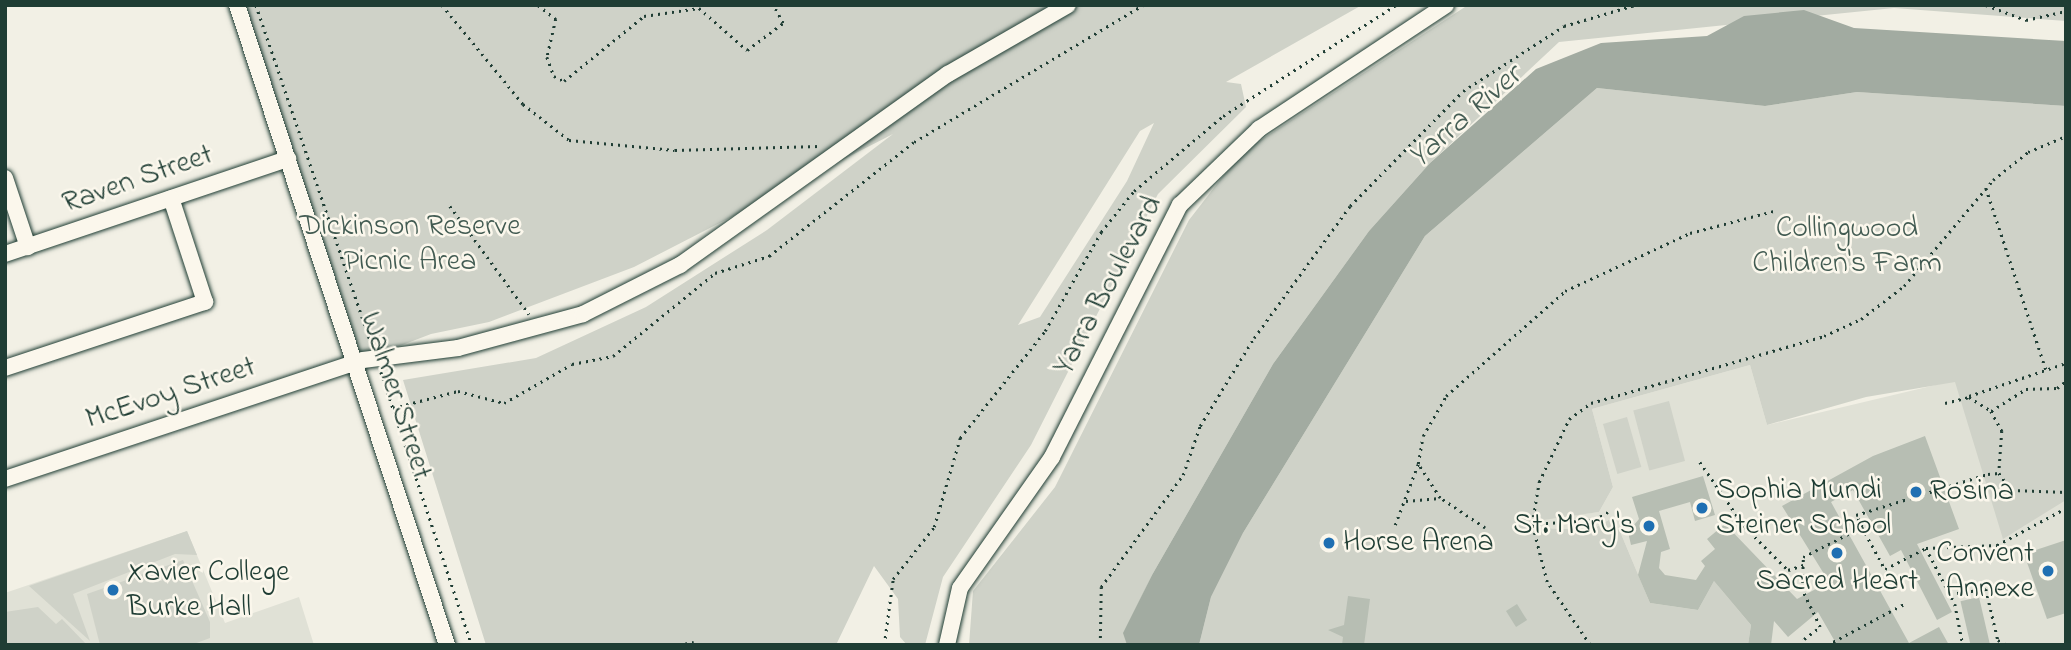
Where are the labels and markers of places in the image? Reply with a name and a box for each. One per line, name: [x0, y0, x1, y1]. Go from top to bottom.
place label: Sophia Mundi Steiner School: [1716, 473, 1891, 544]
place label: Rosina: [1930, 474, 2014, 510]
marker: Rosina: [1908, 484, 1924, 500]
marker: Sophia Mundi Steiner School: [1694, 500, 1710, 516]
place label: St. Mary's: [1513, 508, 1635, 544]
marker: St. Mary's: [1641, 518, 1657, 534]
place label: Horse Arena: [1343, 525, 1494, 561]
marker: Horse Arena: [1321, 535, 1337, 551]
place label: Convent Annexe: [1936, 536, 2034, 606]
marker: Sacred Heart: [1829, 545, 1845, 561]
place label: Xavier College Burke Hall: [127, 555, 289, 626]
marker: Convent Annexe: [2040, 563, 2056, 579]
place label: Sacred Heart: [1756, 564, 1918, 600]
marker: Xavier College Burke Hall: [105, 582, 121, 598]

